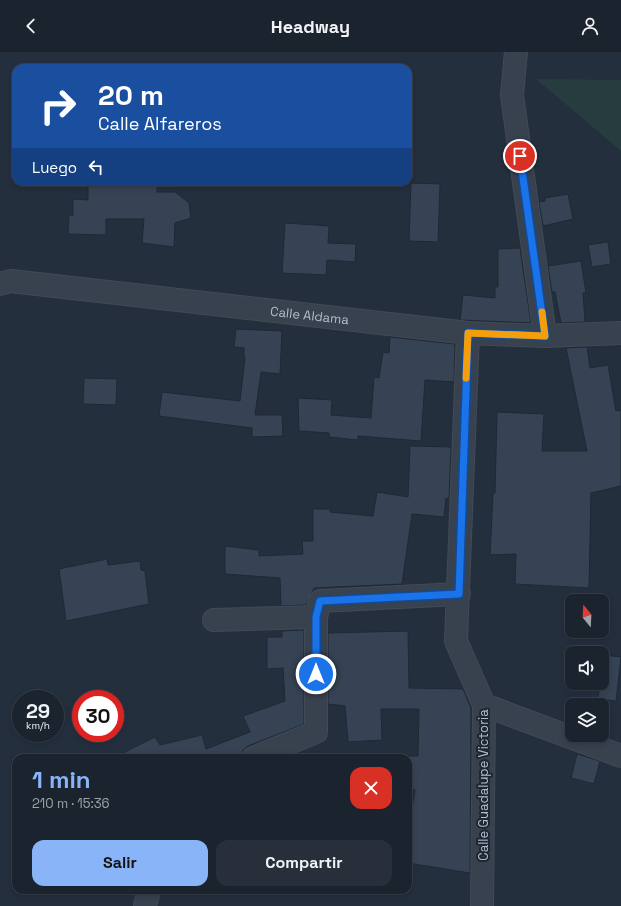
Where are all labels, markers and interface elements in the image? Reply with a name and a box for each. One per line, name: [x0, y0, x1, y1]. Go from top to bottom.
icon: back: [20, 15, 42, 37]
text: Headway: [271, 15, 350, 38]
icon: person: [579, 15, 601, 37]
text: 20 m: [98, 77, 164, 113]
icon: right: [32, 80, 84, 132]
text: Calle Alfareros: [98, 112, 222, 135]
pin: [503, 139, 537, 173]
icon: arrive: [509, 145, 531, 167]
icon: left: [85, 156, 107, 178]
text: Luego: [32, 158, 77, 177]
street label: Calle Aldama: [269, 302, 350, 328]
north arrow: [565, 594, 609, 638]
map controls: [565, 594, 609, 742]
button: sound: [565, 646, 609, 690]
position arrow: [295, 653, 337, 695]
speed limit sign: 30: [72, 690, 124, 742]
text: 29: [26, 698, 50, 724]
button: layers: [565, 698, 609, 742]
street label: Calle Guadalupe Victoria: [475, 709, 492, 861]
text: km/h: [26, 719, 50, 732]
text: 1 min: [32, 764, 91, 795]
button: close: [350, 767, 392, 809]
text: 210 m · 15:36: [32, 795, 110, 812]
button: Salir: [32, 840, 208, 886]
button: Compartir: [216, 840, 392, 886]

